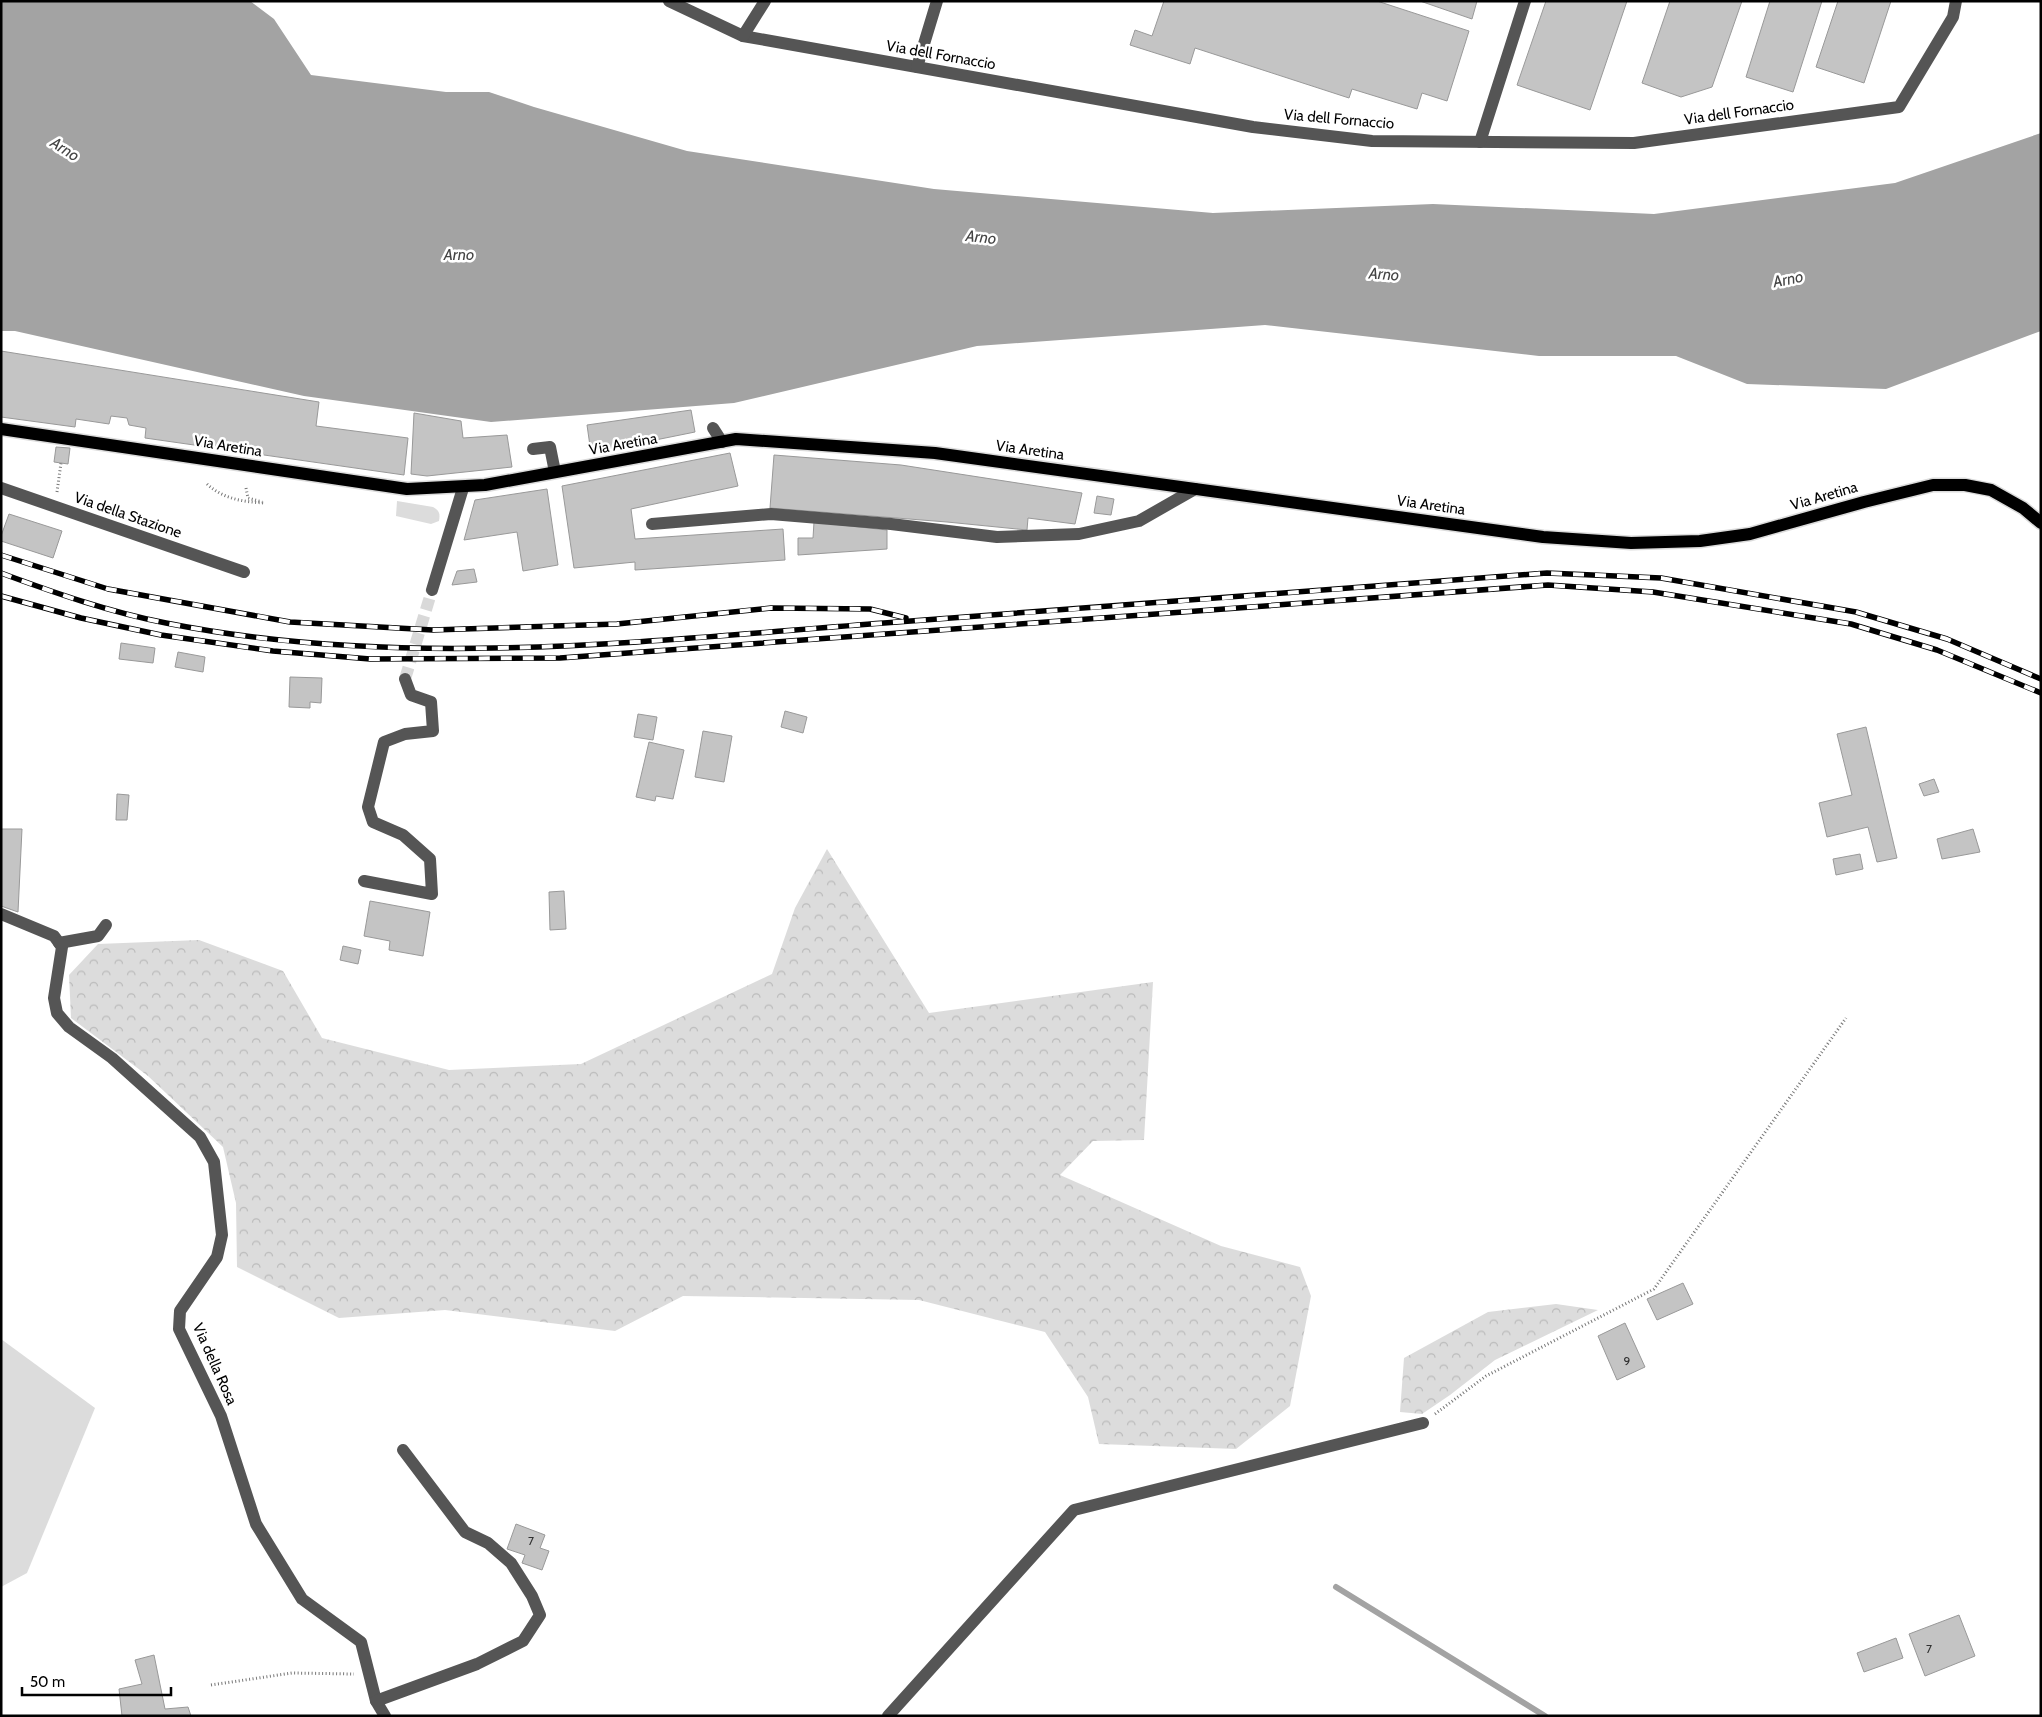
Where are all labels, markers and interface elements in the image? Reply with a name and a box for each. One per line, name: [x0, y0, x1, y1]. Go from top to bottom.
street label: Via dell Fornaccio: [885, 37, 997, 73]
street label: Via dell Fornaccio: [1683, 95, 1795, 129]
street label: Via dell Fornaccio: [1283, 105, 1395, 133]
water label: Arno: [46, 132, 83, 165]
water label: Arno: [964, 226, 997, 248]
water label: Arno: [443, 245, 474, 264]
water label: Arno: [1367, 263, 1400, 285]
water label: Arno: [1770, 267, 1805, 292]
street label: Via Aretina: [588, 429, 659, 459]
street label: Via Aretina: [193, 432, 264, 460]
street label: Via Aretina: [995, 436, 1066, 464]
street label: Via Aretina: [1788, 478, 1860, 514]
street label: Via della Stazione: [72, 488, 184, 542]
street label: Via Aretina: [1396, 491, 1467, 519]
street label: Via della Rosa: [189, 1320, 241, 1408]
house number: 9: [1624, 1353, 1631, 1368]
house number: 7: [528, 1533, 534, 1548]
house number: 7: [1926, 1641, 1932, 1656]
scale bar: [22, 1664, 171, 1696]
text: 50 m: [30, 1673, 65, 1691]

